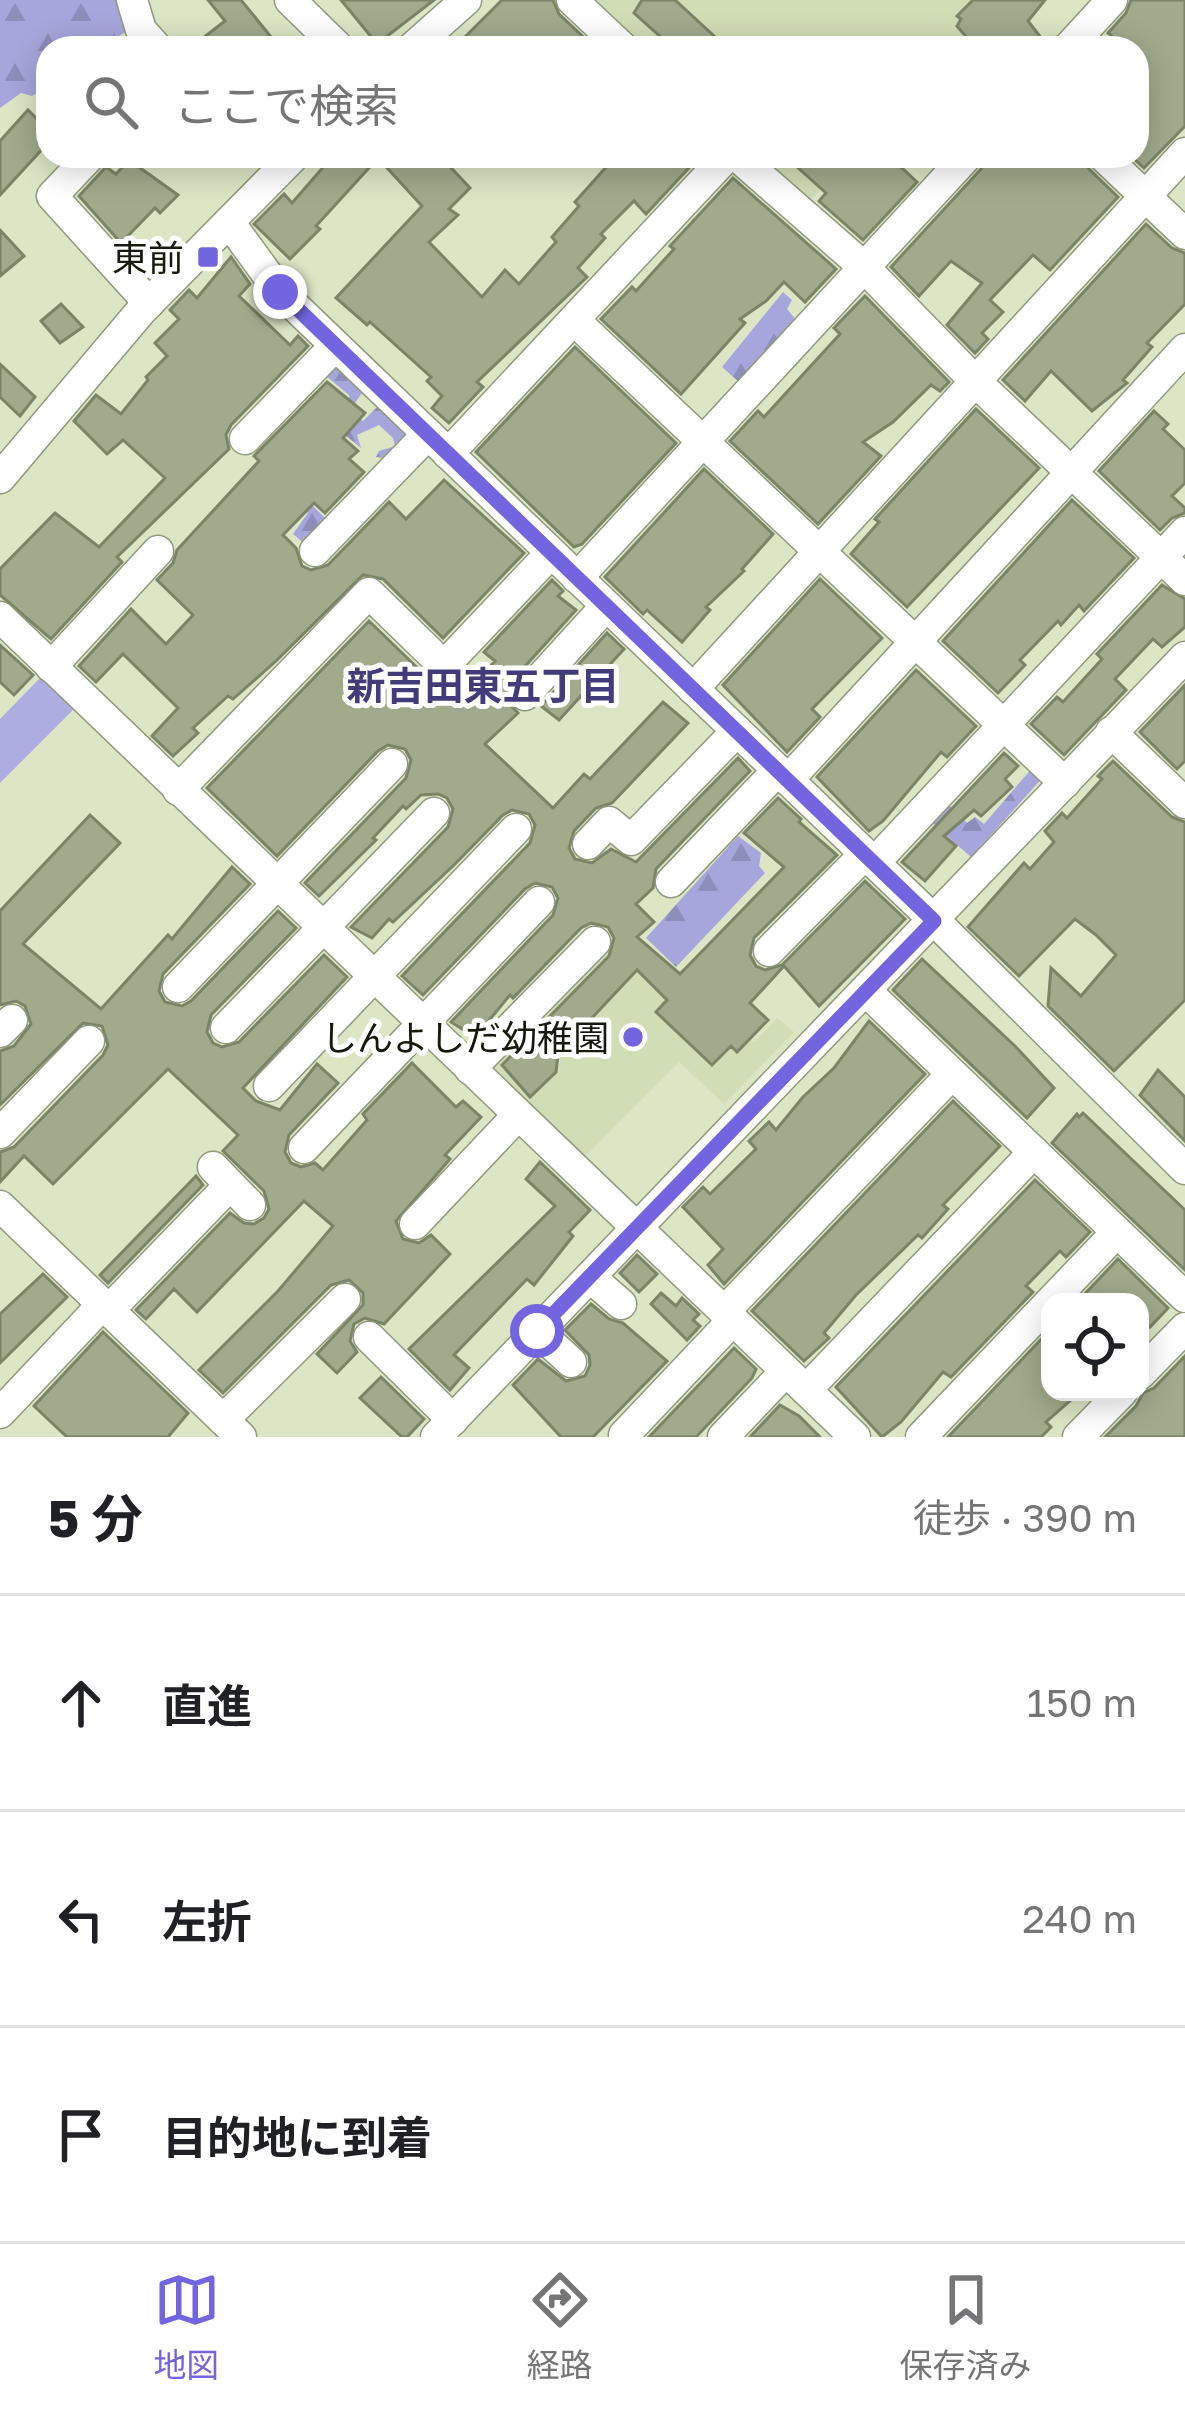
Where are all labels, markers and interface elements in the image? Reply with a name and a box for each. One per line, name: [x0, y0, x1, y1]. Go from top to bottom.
search box: [36, 36, 1149, 168]
icon: search: [78, 69, 144, 135]
text: ここで検索: [174, 78, 399, 132]
place label: 東前: [112, 236, 184, 279]
marker: 東前: [195, 244, 221, 270]
route end: [253, 265, 307, 319]
district label: 新吉田東五丁目: [346, 662, 620, 709]
place label: しんよしだ幼稚園: [321, 1016, 609, 1059]
marker: しんよしだ幼稚園: [620, 1024, 646, 1050]
map controls: [1041, 1293, 1149, 1401]
button: locate: [1041, 1293, 1149, 1401]
route start: [510, 1304, 564, 1358]
text: 5 分: [48, 1487, 143, 1548]
text: 徒歩 · 390 m: [913, 1494, 1137, 1541]
icon: ahead: [48, 1670, 114, 1736]
text: 直進: [162, 1678, 252, 1732]
text: 150 m: [1027, 1679, 1137, 1726]
icon: left: [48, 1886, 114, 1952]
text: 左折: [162, 1894, 252, 1948]
text: 240 m: [1022, 1895, 1137, 1942]
icon: arrive: [48, 2102, 114, 2168]
text: 目的地に到着: [162, 2110, 432, 2164]
tab: 地図: [154, 2267, 220, 2387]
tab: 経路: [527, 2267, 593, 2387]
tab: 保存済み: [900, 2267, 1032, 2387]

